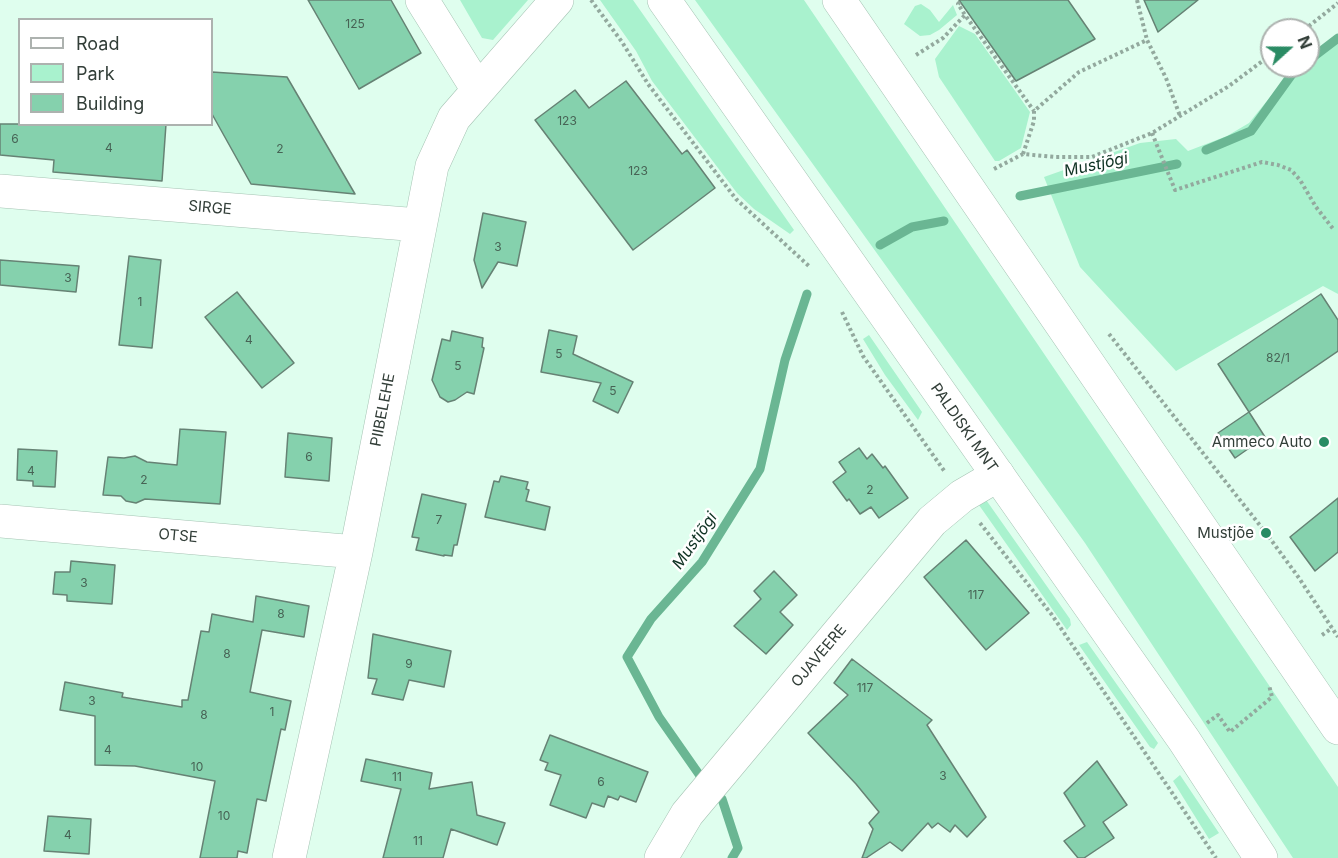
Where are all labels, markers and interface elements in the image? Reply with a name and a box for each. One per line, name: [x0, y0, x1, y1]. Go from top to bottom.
house number: 125: [345, 17, 365, 31]
legend: [18, 18, 213, 126]
north arrow: [1260, 18, 1320, 78]
text: Road: [76, 33, 119, 54]
text: N: [1293, 33, 1316, 52]
text: Park: [76, 63, 115, 84]
text: Building: [76, 93, 144, 114]
house number: 123: [557, 114, 577, 128]
house number: 6: [11, 132, 19, 146]
house number: 4: [105, 141, 113, 155]
house number: 2: [276, 142, 284, 156]
water label: Mustjõgi: [1062, 149, 1130, 181]
house number: 123: [628, 164, 648, 178]
street label: SIRGE: [188, 197, 232, 219]
house number: 3: [494, 240, 502, 254]
house number: 3: [64, 271, 72, 285]
house number: 1: [138, 295, 142, 309]
house number: 4: [245, 333, 253, 347]
house number: 5: [555, 347, 563, 361]
house number: 82/1: [1266, 351, 1290, 365]
house number: 5: [454, 359, 462, 373]
street label: PIIBELEHE: [367, 372, 399, 448]
street label: PALDISKI MNT: [927, 380, 1001, 476]
house number: 5: [609, 384, 617, 398]
place label: Ammeco Auto: [1212, 433, 1312, 451]
marker: Ammeco Auto: [1317, 435, 1331, 449]
house number: 6: [305, 450, 313, 464]
house number: 4: [27, 464, 35, 478]
house number: 2: [140, 473, 148, 487]
house number: 2: [866, 483, 874, 497]
water label: Mustjõgi: [669, 509, 721, 573]
house number: 7: [436, 513, 442, 527]
place label: Mustjõe: [1197, 524, 1254, 542]
street label: OTSE: [158, 525, 198, 547]
marker: Mustjõe: [1259, 526, 1273, 540]
house number: 3: [80, 576, 88, 590]
house number: 117: [968, 588, 984, 602]
house number: 8: [277, 607, 285, 621]
street label: OJAVEERE: [788, 621, 850, 691]
house number: 8: [223, 647, 231, 661]
house number: 9: [405, 657, 413, 671]
house number: 117: [857, 681, 873, 695]
house number: 3: [88, 694, 96, 708]
house number: 1: [270, 705, 274, 719]
house number: 8: [200, 708, 208, 722]
house number: 4: [104, 743, 112, 757]
house number: 10: [191, 760, 203, 774]
house number: 3: [939, 769, 947, 783]
house number: 11: [392, 770, 402, 784]
house number: 6: [597, 775, 605, 789]
house number: 10: [218, 809, 230, 823]
house number: 4: [64, 828, 72, 842]
house number: 11: [413, 834, 423, 848]

